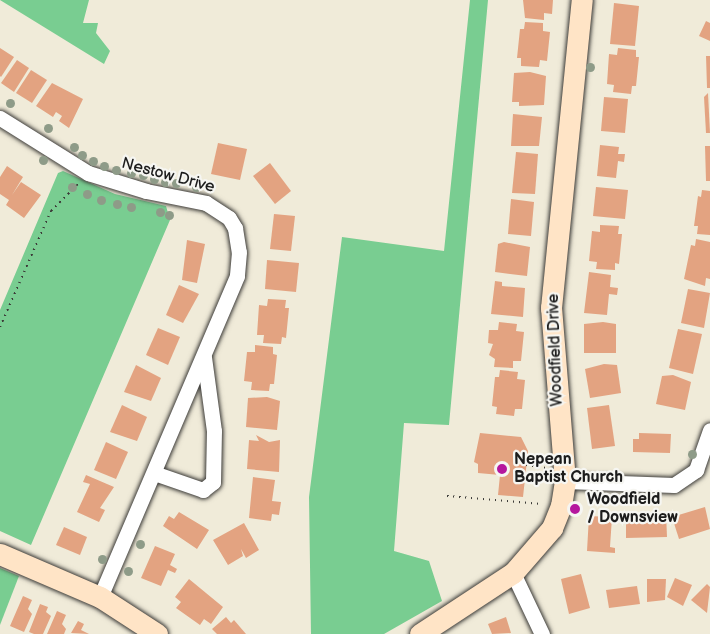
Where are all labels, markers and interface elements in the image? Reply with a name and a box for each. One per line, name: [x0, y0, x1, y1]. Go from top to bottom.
street label: Nestow Drive: [119, 154, 217, 198]
street label: Woodfield Drive: [544, 293, 568, 407]
place label: Nepean Baptist Church: [514, 450, 623, 488]
marker: Nepean Baptist Church: [495, 462, 509, 476]
place label: Woodfield / Downsview: [587, 490, 678, 528]
marker: Woodfield / Downsview: [568, 502, 582, 516]

